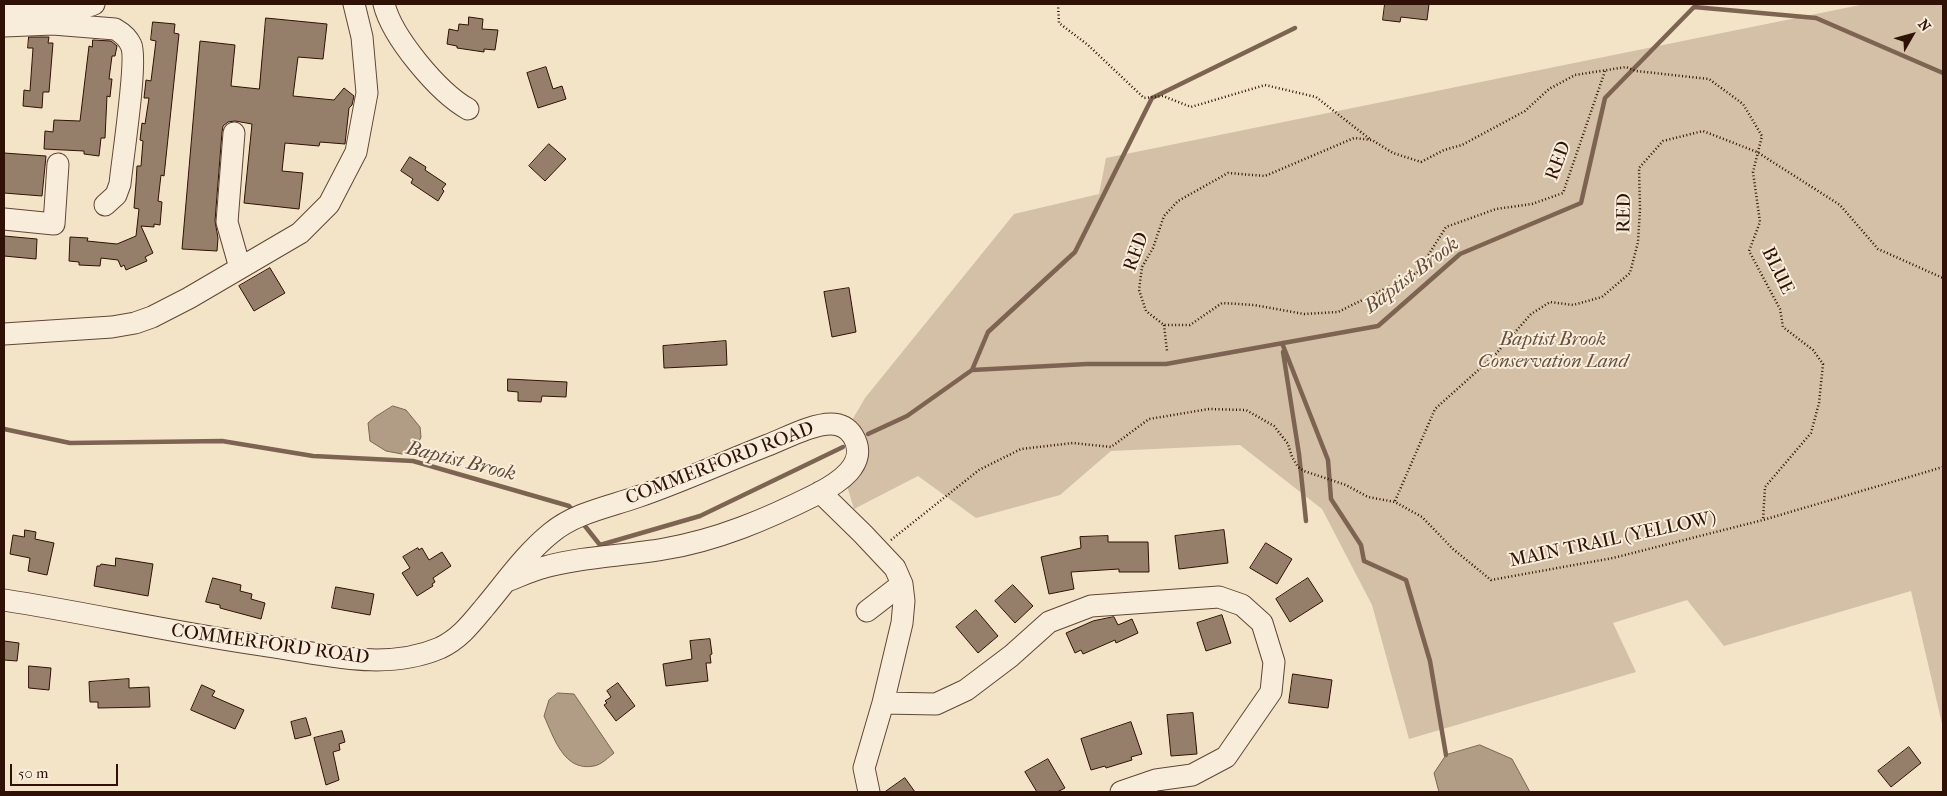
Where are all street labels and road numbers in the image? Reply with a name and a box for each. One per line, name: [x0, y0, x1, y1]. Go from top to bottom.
street label: RED: [1541, 138, 1577, 184]
street label: RED: [1613, 193, 1637, 233]
street label: RED: [1119, 229, 1155, 275]
street label: BLUE: [1756, 244, 1798, 298]
street label: COMMERFORD ROAD: [623, 418, 817, 510]
street label: MAIN TRAIL (YELLOW): [1507, 507, 1719, 573]
street label: COMMERFORD ROAD: [169, 620, 371, 670]

